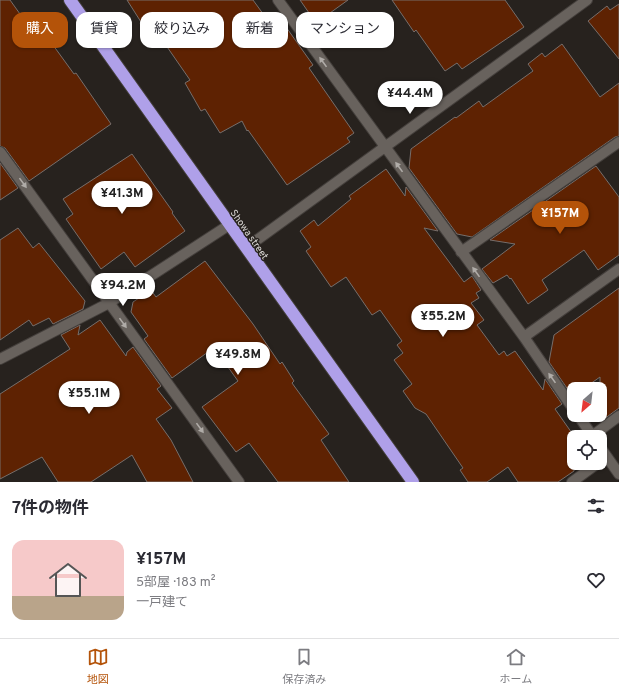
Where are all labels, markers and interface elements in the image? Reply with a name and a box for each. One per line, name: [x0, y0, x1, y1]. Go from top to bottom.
chip: 購入: [12, 12, 68, 48]
chip: 賃貸: [76, 12, 132, 48]
chip: 絞り込み: [140, 12, 224, 48]
chip: 新着: [232, 12, 288, 48]
chip: マンション: [296, 12, 394, 48]
one-way arrow: [318, 57, 327, 68]
pin: ¥44.4M: [377, 81, 443, 115]
text: ¥44.4M: [387, 86, 433, 102]
one-way arrow: [395, 162, 403, 173]
one-way arrow: [19, 178, 27, 189]
pin: ¥41.3M: [89, 181, 155, 215]
text: ¥41.3M: [101, 186, 143, 202]
pin: ¥157M: [532, 201, 588, 235]
text: ¥157M: [541, 206, 579, 222]
street label: Showa street: [227, 207, 271, 263]
one-way arrow: [472, 267, 480, 278]
pin: ¥94.2M: [90, 273, 156, 307]
text: ¥94.2M: [100, 278, 146, 294]
pin: ¥55.2M: [410, 304, 476, 338]
text: ¥55.2M: [420, 309, 466, 325]
one-way arrow: [119, 318, 127, 328]
pin: ¥49.8M: [205, 342, 271, 376]
text: ¥49.8M: [215, 347, 261, 363]
one-way arrow: [548, 372, 556, 383]
pin: ¥55.1M: [56, 381, 122, 415]
north arrow: [567, 382, 607, 422]
map controls: [567, 382, 607, 470]
text: ¥55.1M: [68, 386, 110, 402]
one-way arrow: [196, 423, 204, 434]
button: locate: [567, 430, 607, 470]
icon: filters: [585, 495, 607, 517]
text: 7件の物件: [12, 498, 89, 520]
text: ¥157M: [136, 549, 186, 571]
icon: home: [44, 556, 92, 604]
icon: heart: [585, 569, 607, 591]
text: 5部屋 · 183 m²: [136, 575, 216, 591]
text: 一戸建て: [136, 595, 188, 611]
tab: 地図: [87, 646, 109, 687]
tab: 保存済み: [282, 646, 326, 687]
tab: ホーム: [500, 646, 532, 687]

